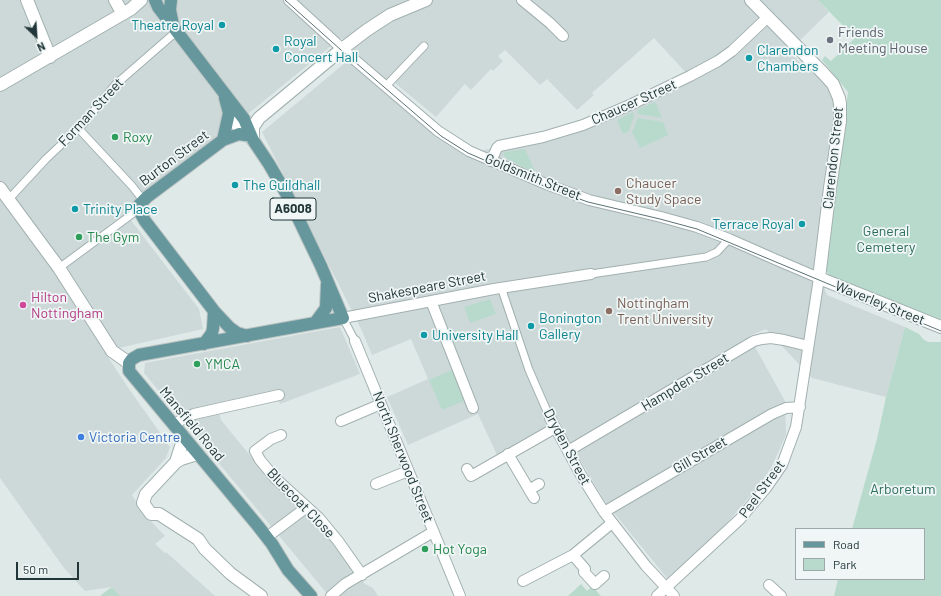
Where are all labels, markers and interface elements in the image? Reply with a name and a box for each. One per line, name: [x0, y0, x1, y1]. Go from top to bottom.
north arrow: [16, 16, 56, 56]
place label: Theatre Royal: [131, 17, 214, 33]
marker: Theatre Royal: [217, 20, 227, 30]
place label: Friends Meeting House: [838, 24, 928, 56]
place label: Royal Concert Hall: [284, 33, 358, 66]
marker: Friends Meeting House: [825, 35, 835, 45]
text: N: [35, 40, 47, 55]
place label: Clarendon Chambers: [757, 42, 819, 74]
marker: Royal Concert Hall: [271, 44, 281, 54]
marker: Clarendon Chambers: [744, 53, 754, 63]
street label: Forman Street: [55, 74, 127, 150]
street label: Chaucer Street: [589, 76, 679, 128]
street label: Clarendon Street: [819, 106, 847, 210]
street label: Burton Street: [136, 126, 212, 190]
place label: Roxy: [123, 129, 152, 145]
marker: Roxy: [110, 132, 120, 142]
street label: Goldsmith Street: [482, 150, 584, 204]
place label: Chaucer Study Space: [626, 175, 701, 208]
place label: The Guildhall: [243, 177, 320, 193]
marker: The Guildhall: [230, 180, 240, 190]
marker: Chaucer Study Space: [613, 186, 623, 196]
road number: A6008: [270, 198, 316, 220]
place label: Trinity Place: [83, 201, 158, 217]
marker: Trinity Place: [70, 204, 80, 214]
place label: Terrace Royal: [712, 216, 794, 232]
marker: Terrace Royal: [797, 219, 807, 229]
park label: General Cemetery: [856, 223, 916, 256]
place label: The Gym: [87, 229, 139, 245]
marker: The Gym: [74, 232, 84, 242]
street label: Shakespeare Street: [367, 267, 487, 307]
street label: Waverley Street: [833, 277, 927, 329]
place label: Hilton Nottingham: [31, 289, 103, 322]
place label: Nottingham Trent University: [617, 295, 713, 328]
marker: Hilton Nottingham: [18, 300, 28, 310]
marker: Nottingham Trent University: [604, 306, 614, 316]
place label: Bonington Gallery: [539, 310, 602, 342]
marker: Bonington Gallery: [526, 321, 536, 331]
place label: University Hall: [432, 327, 519, 343]
marker: University Hall: [419, 330, 429, 340]
street label: Hampden Street: [638, 349, 732, 415]
place label: YMCA: [205, 356, 240, 372]
marker: YMCA: [192, 359, 202, 369]
street label: Mansfield Road: [156, 383, 228, 465]
street label: North Sherwood Street: [369, 389, 437, 525]
street label: Dryden Street: [540, 406, 594, 488]
place label: Victoria Centre: [89, 429, 180, 445]
marker: Victoria Centre: [76, 432, 86, 442]
street label: Gill Street: [670, 433, 730, 477]
street label: Peel Street: [735, 457, 789, 521]
street label: Bluecoat Close: [264, 465, 338, 541]
park label: Arboretum: [870, 481, 936, 497]
legend: [795, 528, 925, 580]
text: Road: [833, 537, 860, 551]
place label: Hot Yoga: [433, 541, 487, 557]
marker: Hot Yoga: [420, 544, 430, 554]
scale bar: [18, 554, 81, 580]
text: Park: [833, 557, 857, 571]
text: 50 m: [23, 562, 48, 576]

